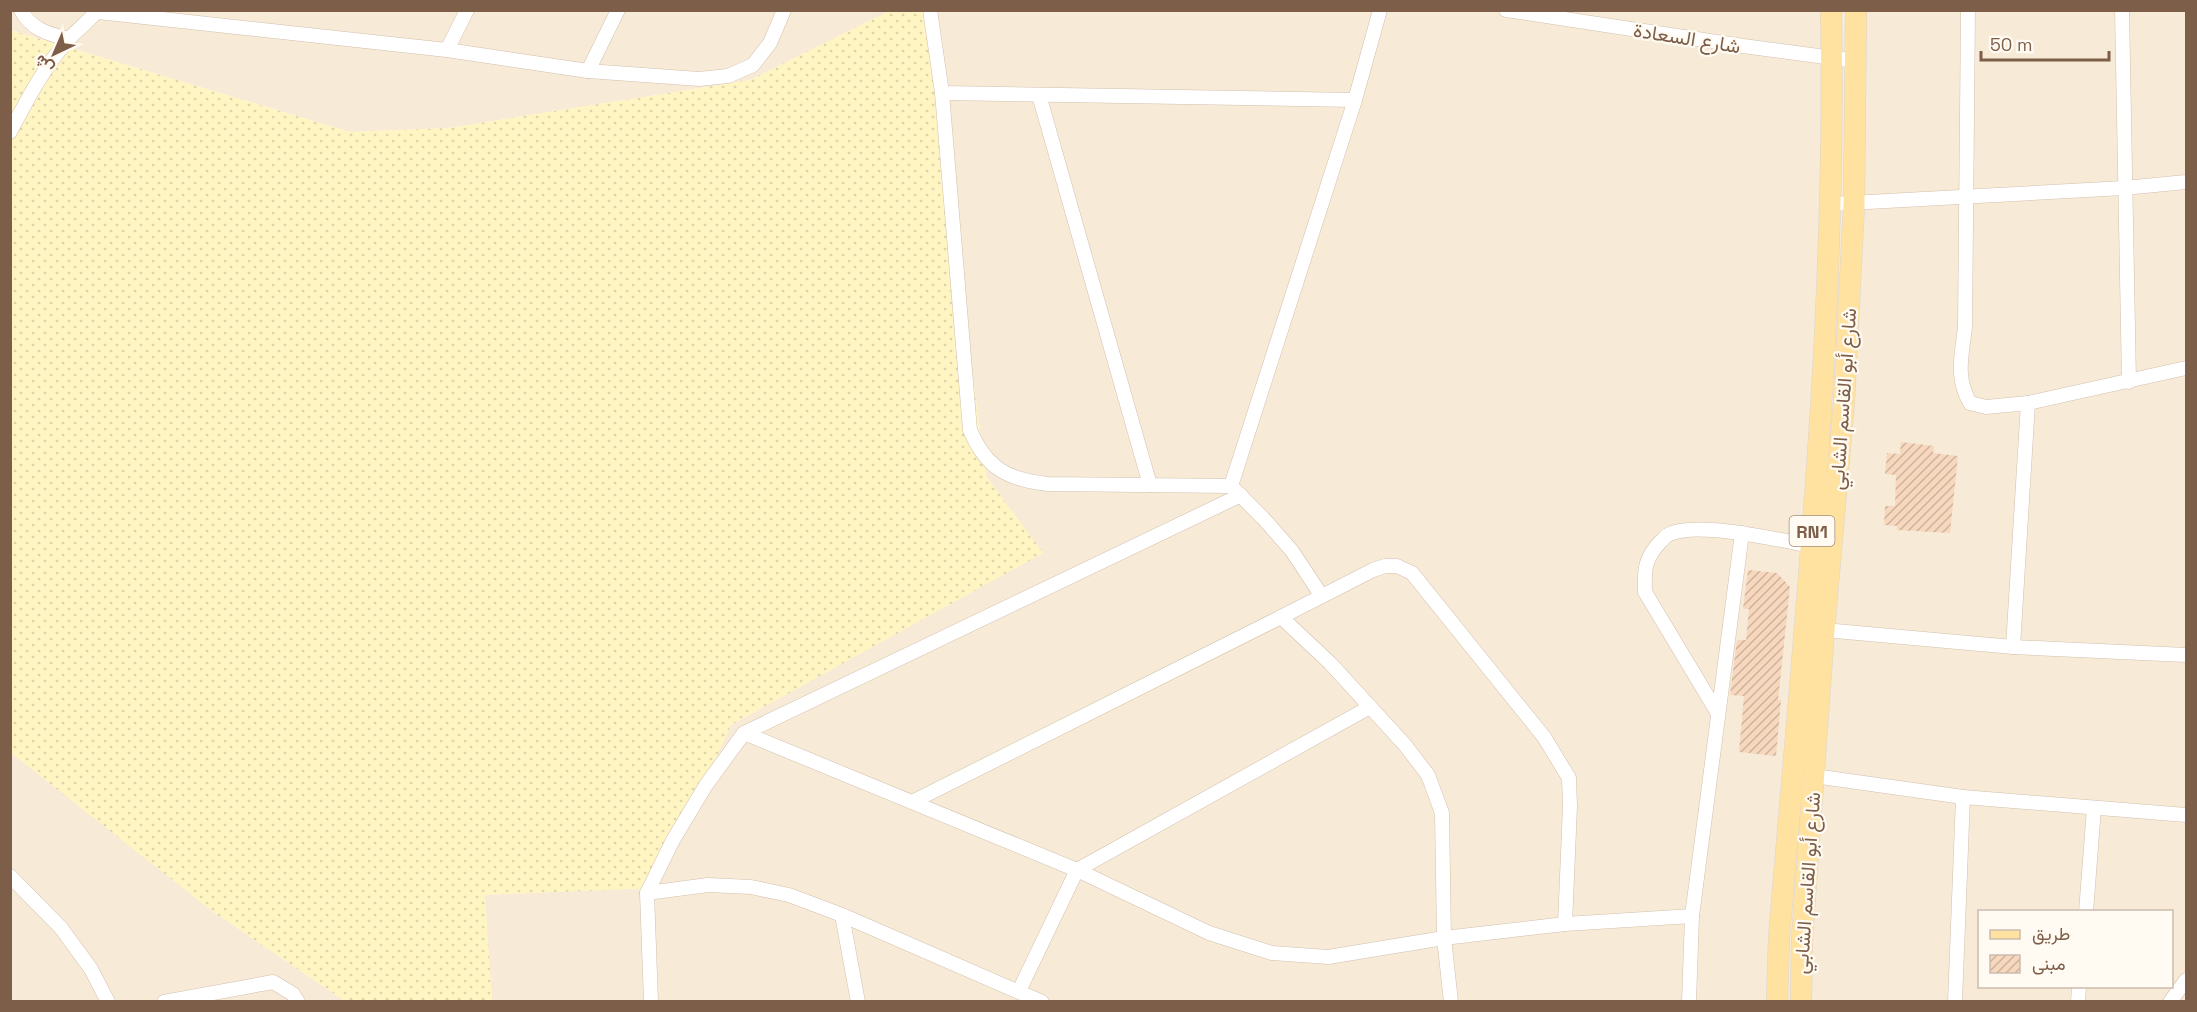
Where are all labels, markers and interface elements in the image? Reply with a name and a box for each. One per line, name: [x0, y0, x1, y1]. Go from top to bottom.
street label: شارع السعادة: [1631, 17, 1742, 60]
north arrow: [24, 24, 84, 84]
scale bar: [1981, 24, 2108, 62]
text: 50 m: [1990, 33, 2032, 56]
text: ش: [30, 50, 58, 79]
street label: شارع أبو القاسم الشابي: [1824, 307, 1866, 491]
road number: RN1: [1790, 516, 1834, 546]
street label: شارع أبو القاسم الشابي: [1788, 791, 1830, 975]
legend: [1978, 910, 2173, 988]
text: طريق: [2032, 922, 2070, 945]
text: مبنى: [2032, 952, 2066, 975]

